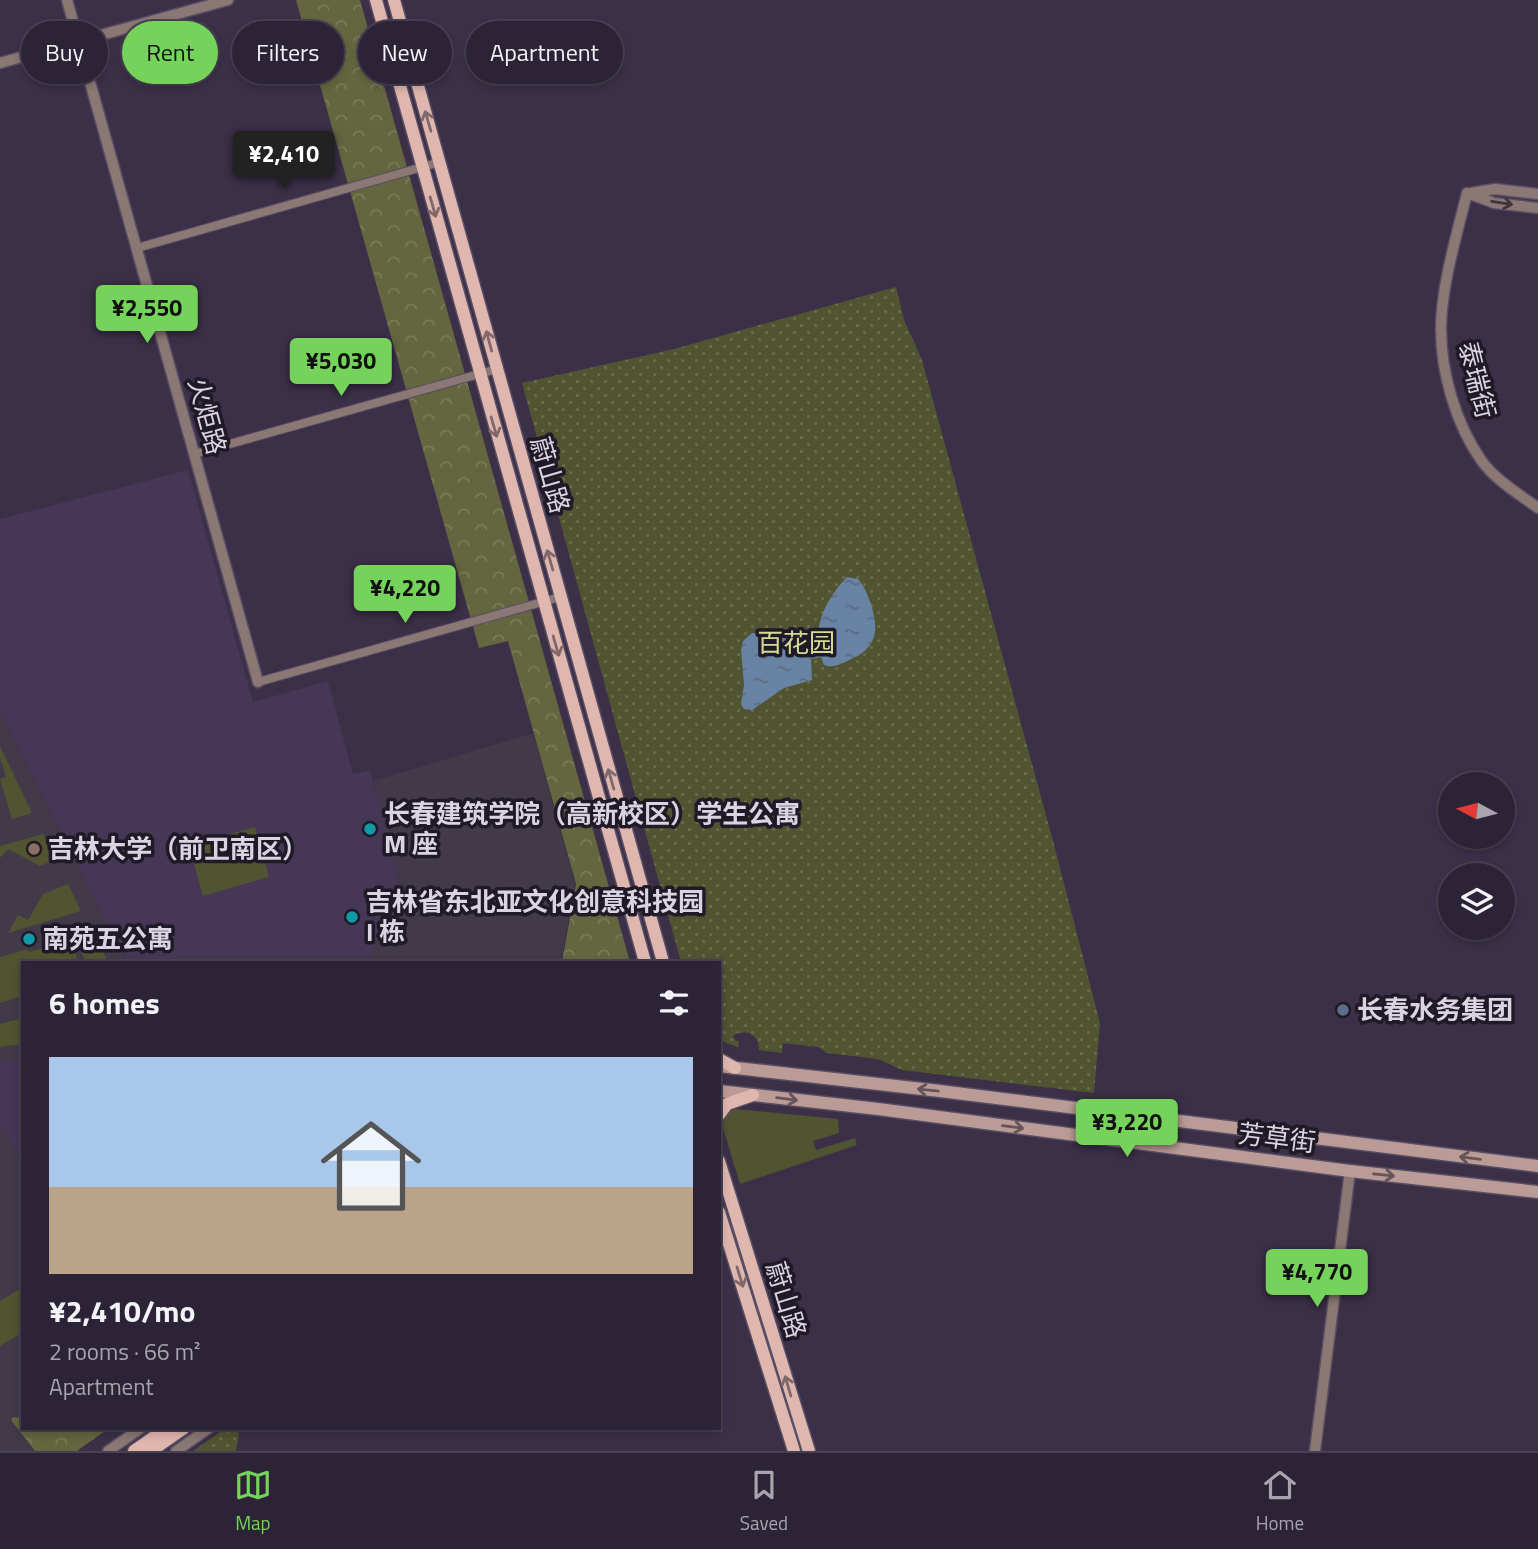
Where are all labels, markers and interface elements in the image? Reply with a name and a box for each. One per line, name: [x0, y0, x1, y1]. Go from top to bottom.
chip: Buy: [21, 21, 108, 84]
chip: Rent: [122, 21, 218, 84]
chip: Filters: [232, 21, 344, 84]
chip: New: [358, 21, 452, 84]
chip: Apartment: [466, 21, 623, 84]
one-way arrow: [421, 111, 434, 133]
pin: ¥2,410: [227, 132, 341, 191]
text: ¥2,410: [249, 136, 319, 171]
one-way arrow: [427, 196, 440, 218]
one-way arrow: [1490, 197, 1513, 210]
pin: ¥2,550: [90, 286, 204, 345]
text: ¥2,550: [112, 290, 182, 325]
one-way arrow: [482, 330, 495, 353]
street label: 泰瑞街: [1449, 337, 1506, 422]
pin: ¥5,030: [284, 338, 398, 398]
text: ¥5,030: [306, 343, 376, 378]
street label: 火炬路: [179, 373, 236, 459]
one-way arrow: [489, 415, 502, 437]
street label: 蔚山路: [521, 432, 580, 518]
one-way arrow: [543, 549, 556, 572]
pin: ¥4,220: [348, 566, 462, 625]
text: ¥4,220: [370, 570, 440, 605]
park label: 百花园: [757, 623, 835, 662]
one-way arrow: [550, 634, 563, 656]
one-way arrow: [604, 768, 617, 790]
north arrow: [1438, 772, 1516, 849]
map controls: [1438, 772, 1515, 940]
place label: 长春建筑学院（高新校区）学生公寓 M 座: [384, 794, 800, 863]
marker: 长春建筑学院（高新校区）学生公寓 M 座: [362, 821, 378, 837]
place label: 吉林大学（前卫南区）: [48, 829, 308, 868]
marker: 吉林大学（前卫南区）: [26, 841, 42, 857]
button: layers: [1438, 863, 1515, 940]
place label: 吉林省东北亚文化创意科技园 I 栋: [366, 882, 704, 951]
marker: 吉林省东北亚文化创意科技园 I 栋: [344, 909, 360, 925]
place label: 南苑五公寓: [43, 919, 173, 958]
marker: 南苑五公寓: [21, 931, 37, 947]
text: 6 homes: [49, 980, 160, 1026]
icon: filters: [655, 984, 693, 1022]
place label: 长春水务集团: [1357, 990, 1513, 1029]
marker: 长春水务集团: [1335, 1002, 1351, 1018]
one-way arrow: [918, 1083, 940, 1096]
one-way arrow: [775, 1092, 798, 1105]
pin: ¥3,220: [1070, 1100, 1184, 1159]
icon: home: [308, 1103, 434, 1229]
text: ¥3,220: [1092, 1104, 1162, 1139]
street label: 芳草街: [1236, 1113, 1318, 1162]
one-way arrow: [1001, 1121, 1024, 1134]
one-way arrow: [1459, 1151, 1482, 1164]
one-way arrow: [1372, 1168, 1395, 1181]
pin: ¥4,770: [1260, 1250, 1374, 1309]
text: ¥4,770: [1282, 1254, 1352, 1289]
street label: 蔚山路: [756, 1257, 817, 1343]
one-way arrow: [735, 1265, 748, 1287]
text: ¥2,410/mo: [49, 1288, 195, 1334]
text: 2 rooms · 66 m²: [49, 1334, 200, 1369]
text: Apartment: [49, 1369, 154, 1404]
one-way arrow: [781, 1375, 794, 1398]
tab: Map: [234, 1466, 272, 1537]
tab: Saved: [740, 1466, 788, 1537]
tab: Home: [1256, 1466, 1304, 1537]

